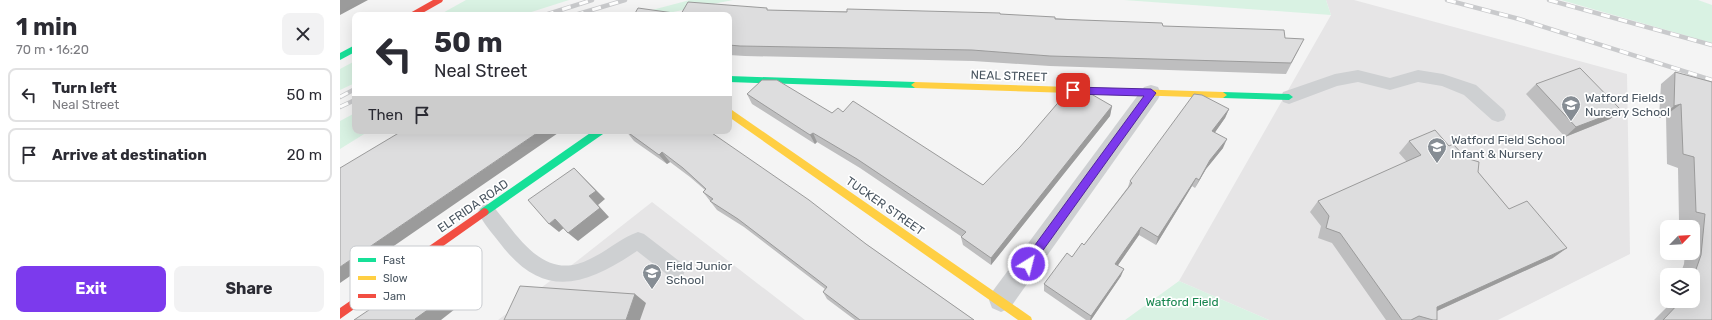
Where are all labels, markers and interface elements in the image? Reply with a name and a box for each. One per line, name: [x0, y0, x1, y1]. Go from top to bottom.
text: 1 min: [16, 13, 77, 41]
button: close: [282, 13, 324, 55]
text: 50 m: [434, 26, 503, 59]
icon: left: [368, 28, 420, 80]
text: 70 m · 16:20: [16, 42, 89, 57]
text: Neal Street: [434, 60, 527, 82]
street label: NEAL STREET: [970, 68, 1048, 84]
pin: [1056, 73, 1090, 107]
text: Turn left: [52, 79, 117, 97]
icon: arrive: [1062, 79, 1084, 101]
icon: left: [18, 84, 40, 106]
text: 50 m: [287, 86, 322, 104]
place label: Watford Fields Nursery School: [1585, 91, 1670, 119]
school or university icon: Watford Fields Nursery School: [1560, 94, 1582, 122]
text: Neal Street: [52, 97, 119, 112]
icon: arrive: [411, 104, 433, 126]
text: Then: [368, 106, 403, 124]
place label: Watford Field School Infant & Nursery: [1451, 133, 1565, 161]
school or university icon: Watford Field School Infant & Nursery: [1426, 136, 1448, 164]
icon: arrive: [18, 144, 40, 166]
text: Arrive at destination: [52, 146, 207, 164]
text: 20 m: [287, 146, 322, 164]
street label: TUCKER STREET: [843, 174, 927, 238]
street label: ELFRIDA ROAD: [435, 176, 511, 236]
north arrow: [1660, 220, 1700, 260]
map controls: [1660, 220, 1700, 308]
position arrow: [1007, 243, 1049, 285]
legend: [350, 246, 482, 310]
text: Fast: [383, 254, 406, 267]
place label: Field Junior School: [666, 259, 732, 287]
school or university icon: Field Junior School: [641, 262, 663, 290]
button: Exit: [16, 266, 166, 312]
button: Share: [174, 266, 324, 312]
button: layers: [1660, 268, 1700, 308]
text: Slow: [383, 272, 408, 285]
text: Jam: [383, 290, 406, 303]
park label: Watford Field: [1145, 295, 1219, 309]

